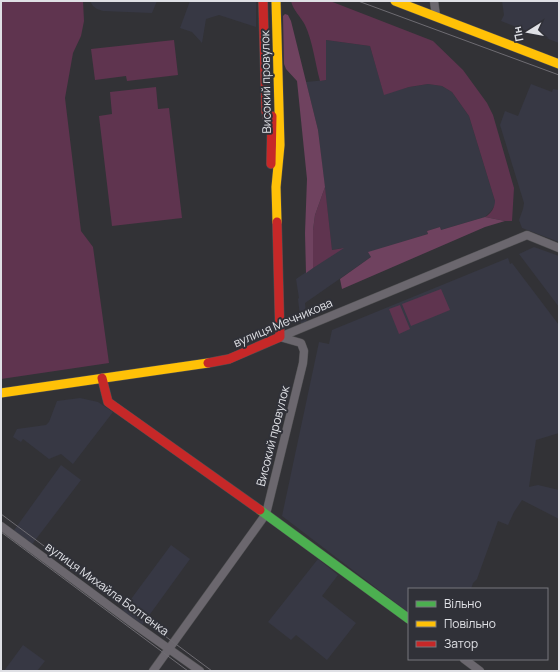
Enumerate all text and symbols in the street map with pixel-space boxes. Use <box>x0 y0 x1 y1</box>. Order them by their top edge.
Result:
north arrow <box>508 12 548 52</box>
text: Пн <box>509 25 526 43</box>
street label: Високий провулок <box>256 29 275 134</box>
street label: вулиця Мечникова <box>231 294 335 351</box>
street label: Високий провулок <box>252 383 294 488</box>
street label: вулиця Михайла Болтенка <box>42 538 173 639</box>
legend <box>408 588 548 660</box>
text: Вільно <box>444 595 482 612</box>
text: Повільно <box>444 615 496 632</box>
text: Затор <box>444 635 478 652</box>

